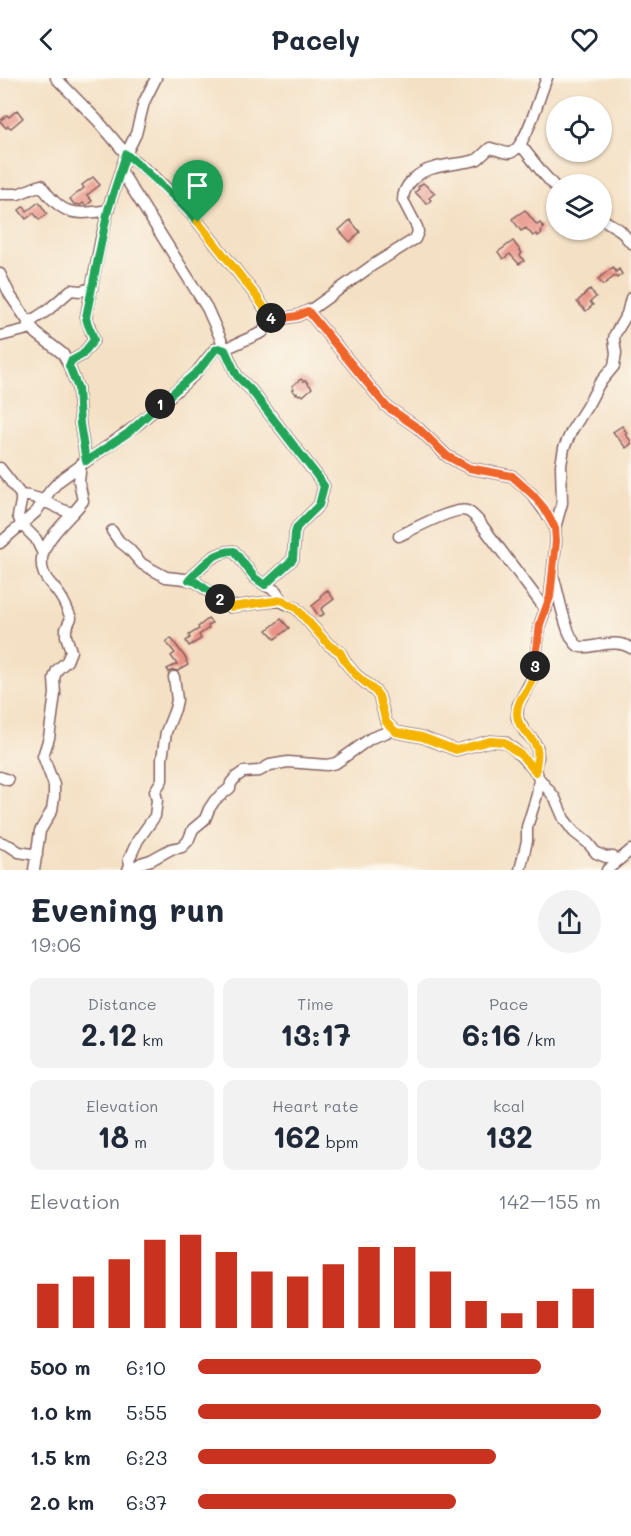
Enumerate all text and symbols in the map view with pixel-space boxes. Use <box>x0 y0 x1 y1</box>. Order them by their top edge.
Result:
text: Pacely <box>271 22 360 57</box>
icon: back <box>30 23 63 56</box>
icon: heart <box>568 23 601 56</box>
map controls <box>546 96 612 240</box>
button: locate <box>546 96 612 162</box>
pin <box>172 160 223 222</box>
icon: arrive <box>181 169 214 202</box>
button: layers <box>546 174 612 240</box>
pin: 4 <box>256 303 286 333</box>
text: 4 <box>266 307 276 328</box>
pin: 1 <box>145 389 175 419</box>
text: 1 <box>156 393 164 414</box>
pin: 2 <box>205 584 235 614</box>
text: 2 <box>216 588 224 609</box>
pin: 3 <box>520 651 550 681</box>
text: 3 <box>530 655 540 676</box>
text: Evening run <box>30 887 224 930</box>
button: share <box>538 890 601 953</box>
text: 19:06 <box>30 931 81 957</box>
text: Distance <box>88 993 157 1014</box>
text: Time <box>297 993 334 1014</box>
text: Pace <box>489 993 528 1014</box>
text: 2.12 <box>81 1014 137 1054</box>
text: 13:17 <box>280 1014 351 1054</box>
text: 6:16 <box>462 1014 521 1054</box>
text: km <box>137 1029 163 1050</box>
text: /km <box>521 1029 556 1050</box>
text: Elevation <box>86 1095 158 1116</box>
text: Heart rate <box>272 1095 359 1116</box>
text: kcal <box>493 1095 525 1116</box>
text: 18 <box>97 1116 129 1156</box>
text: 162 <box>272 1116 321 1156</box>
text: 132 <box>485 1116 533 1156</box>
text: m <box>129 1131 147 1152</box>
text: bpm <box>321 1131 359 1152</box>
text: Elevation <box>30 1188 120 1214</box>
text: 142–155 m <box>498 1188 601 1214</box>
text: 500 m <box>30 1354 90 1380</box>
text: 6:10 <box>126 1354 166 1380</box>
text: 1.0 km <box>30 1399 92 1425</box>
text: 5:55 <box>126 1399 167 1425</box>
text: 1.5 km <box>30 1444 91 1470</box>
text: 6:23 <box>126 1444 167 1470</box>
text: 2.0 km <box>30 1489 94 1515</box>
text: 6:37 <box>126 1489 167 1515</box>

